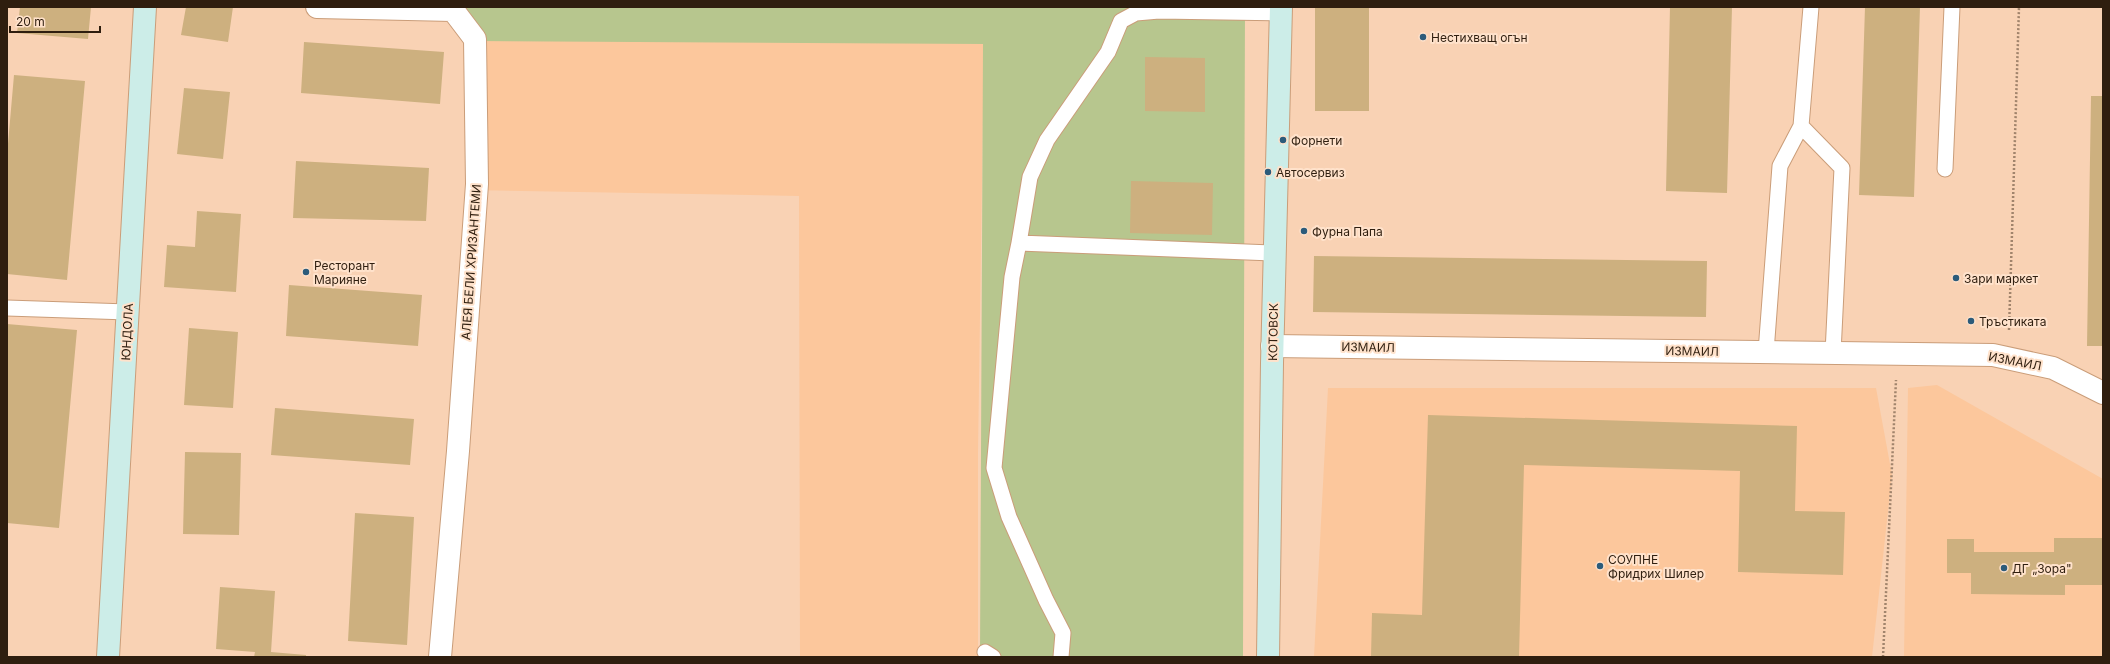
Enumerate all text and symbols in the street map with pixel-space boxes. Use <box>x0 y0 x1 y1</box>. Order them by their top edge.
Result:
scale bar <box>10 8 100 34</box>
text: 20 m <box>16 14 45 29</box>
place label: Нестихващ огън <box>1431 30 1528 45</box>
marker: Нестихващ огън <box>1418 32 1428 42</box>
place label: Форнети <box>1291 133 1342 148</box>
marker: Форнети <box>1278 135 1288 145</box>
place label: Автосервиз <box>1276 165 1345 180</box>
marker: Автосервиз <box>1263 167 1273 177</box>
street label: АЛЕЯ БЕЛИ ХРИЗАНТЕМИ <box>458 184 484 340</box>
place label: Фурна Папа <box>1312 224 1383 239</box>
marker: Фурна Папа <box>1299 226 1309 236</box>
place label: Ресторант Марияне <box>314 258 375 287</box>
marker: Ресторант Марияне <box>301 267 311 277</box>
place label: Зари маркет <box>1964 271 2039 286</box>
marker: Зари маркет <box>1951 273 1961 283</box>
street label: ЮНДОЛА <box>118 303 136 361</box>
street label: КОТОВСК <box>1265 303 1281 361</box>
place label: Тръстиката <box>1979 314 2046 329</box>
marker: Тръстиката <box>1966 316 1976 326</box>
street label: ИЗМАИЛ <box>1341 339 1395 355</box>
street label: ИЗМАИЛ <box>1665 343 1719 359</box>
street label: ИЗМАИЛ <box>1987 349 2043 373</box>
place label: СОУПНЕ Фридрих Шилер <box>1608 552 1704 581</box>
marker: СОУПНЕ Фридрих Шилер <box>1595 561 1605 571</box>
place label: ДГ „Зора" <box>2012 561 2072 576</box>
marker: ДГ „Зора" <box>1999 563 2009 573</box>

